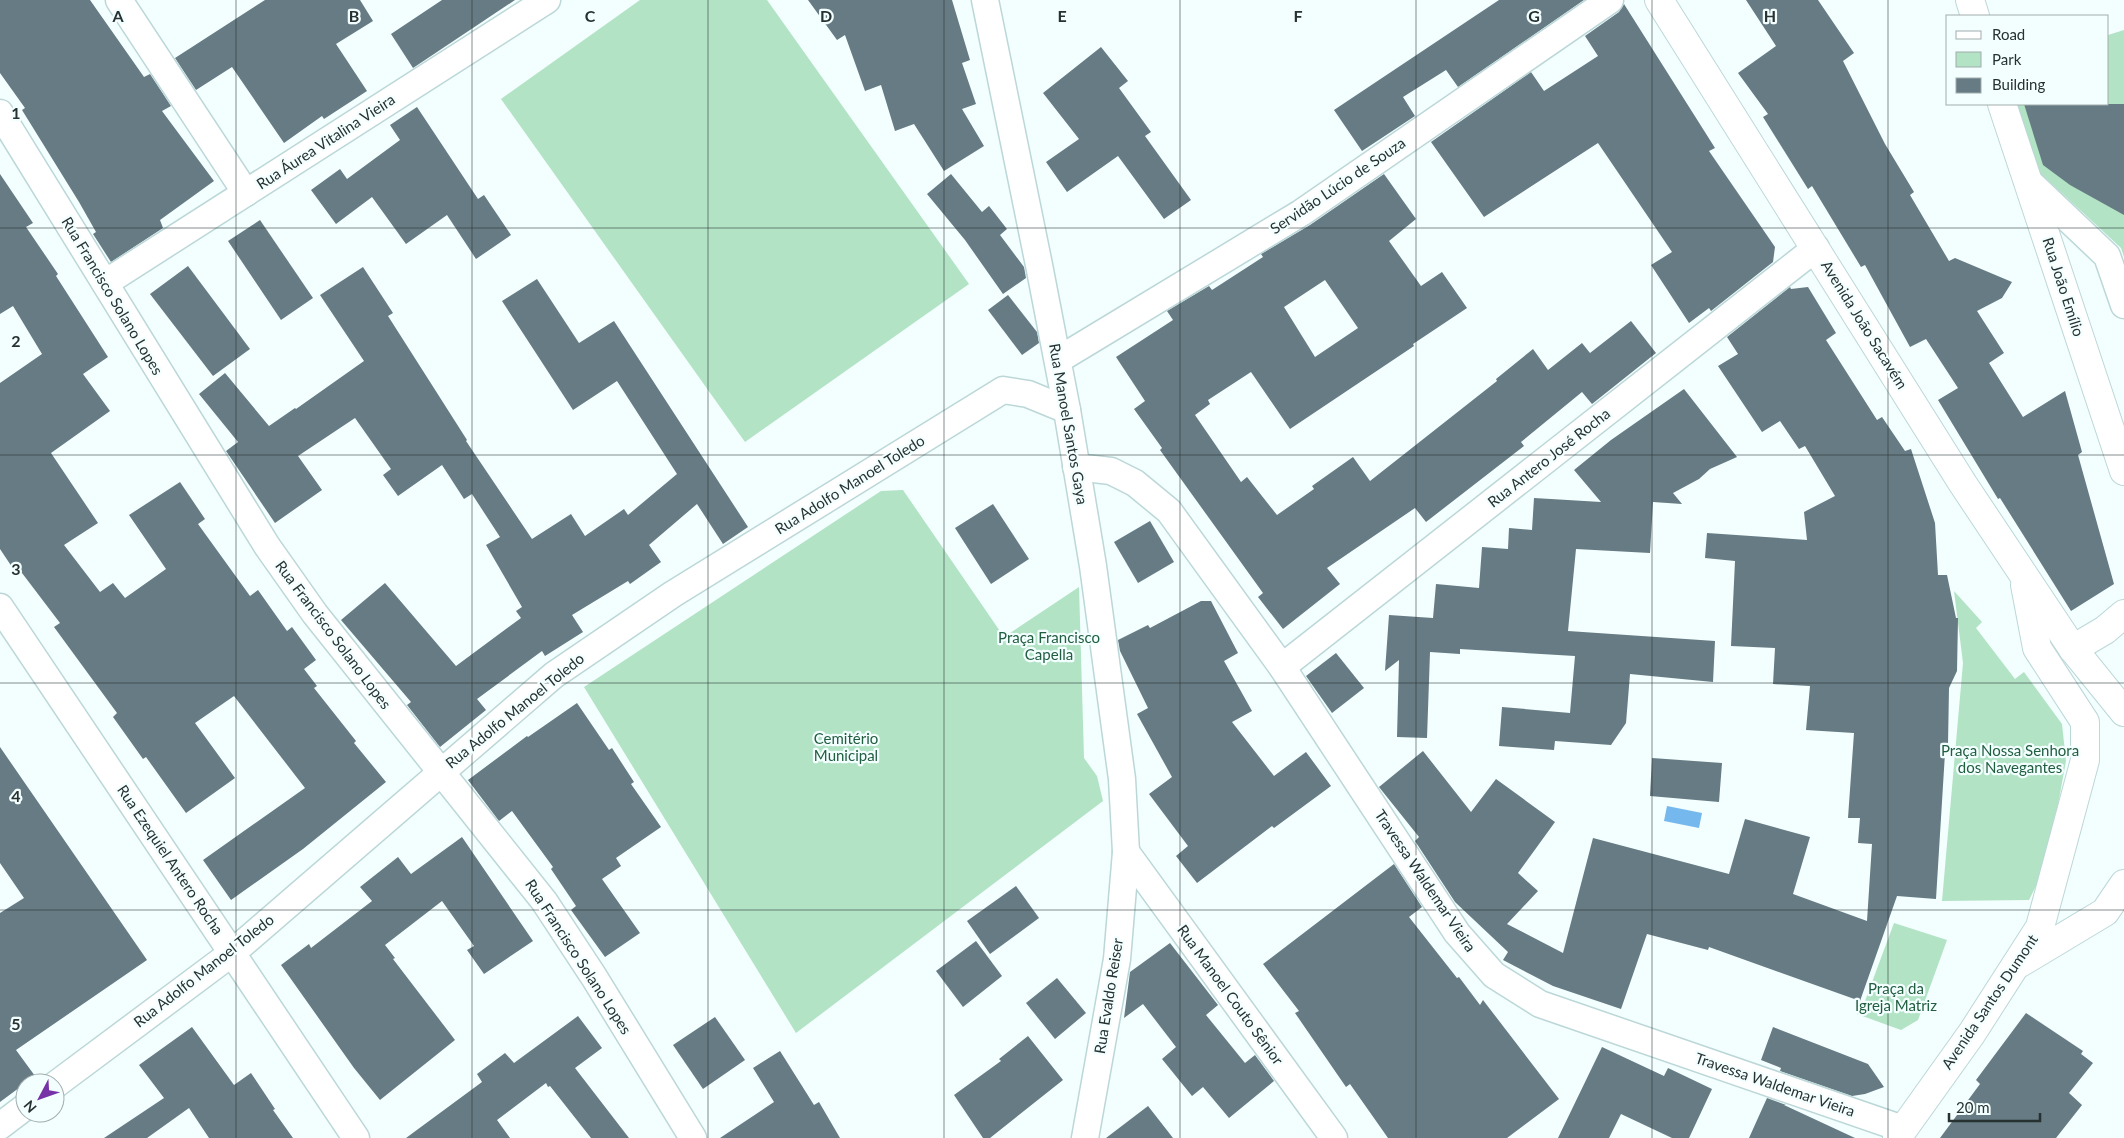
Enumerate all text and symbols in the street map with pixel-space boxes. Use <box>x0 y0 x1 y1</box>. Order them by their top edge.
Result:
text: A <box>111 6 124 25</box>
text: B <box>349 6 359 25</box>
text: C <box>585 6 596 25</box>
text: D <box>820 6 832 25</box>
text: E <box>1057 6 1067 25</box>
text: F <box>1293 6 1303 25</box>
text: G <box>1528 6 1540 25</box>
text: H <box>1764 6 1776 25</box>
legend <box>1946 15 2109 105</box>
text: Road <box>1992 25 2025 43</box>
text: Park <box>1992 50 2022 68</box>
text: Building <box>1992 75 2045 93</box>
street label: Rua Áurea Vitalina Vieira <box>253 90 398 193</box>
text: 1 <box>11 103 21 122</box>
street label: Servidão Lúcio de Souza <box>1266 133 1408 237</box>
street label: Rua Francisco Solano Lopes <box>58 213 167 378</box>
street label: Rua João Emílio <box>2039 235 2088 338</box>
street label: Avenida João Sacavém <box>1818 257 1912 392</box>
text: 2 <box>11 331 21 350</box>
street label: Rua Manoel Santos Gaya <box>1046 342 1092 506</box>
street label: Rua Antero José Rocha <box>1484 404 1613 511</box>
street label: Rua Adolfo Manoel Toledo <box>771 431 928 538</box>
street label: Rua Francisco Solano Lopes <box>272 557 396 712</box>
text: 3 <box>11 559 21 578</box>
park label: Praça Francisco Capella <box>998 628 1100 663</box>
street label: Rua Adolfo Manoel Toledo <box>442 649 587 772</box>
park label: Cemitério Municipal <box>814 729 878 764</box>
park label: Praça Nossa Senhora dos Navegantes <box>1941 741 2079 776</box>
street label: Rua Ezequiel Antero Rocha <box>114 781 228 938</box>
text: 4 <box>11 786 21 805</box>
street label: Travessa Waldemar Vieira <box>1371 806 1480 955</box>
street label: Rua Francisco Solano Lopes <box>522 876 636 1037</box>
street label: Rua Adolfo Manoel Toledo <box>130 910 277 1031</box>
street label: Rua Manoel Couto Sênior <box>1174 921 1288 1068</box>
street label: Avenida Santos Dumont <box>1937 930 2041 1072</box>
street label: Rua Evaldo Reiser <box>1090 936 1126 1055</box>
park label: Praça da Igreja Matriz <box>1855 979 1937 1014</box>
text: 5 <box>11 1014 21 1033</box>
street label: Travessa Waldemar Vieira <box>1693 1048 1858 1120</box>
north arrow <box>15 1073 65 1123</box>
scale bar <box>1949 1090 2040 1122</box>
text: N <box>20 1097 40 1117</box>
text: 20 m <box>1956 1098 1990 1116</box>

